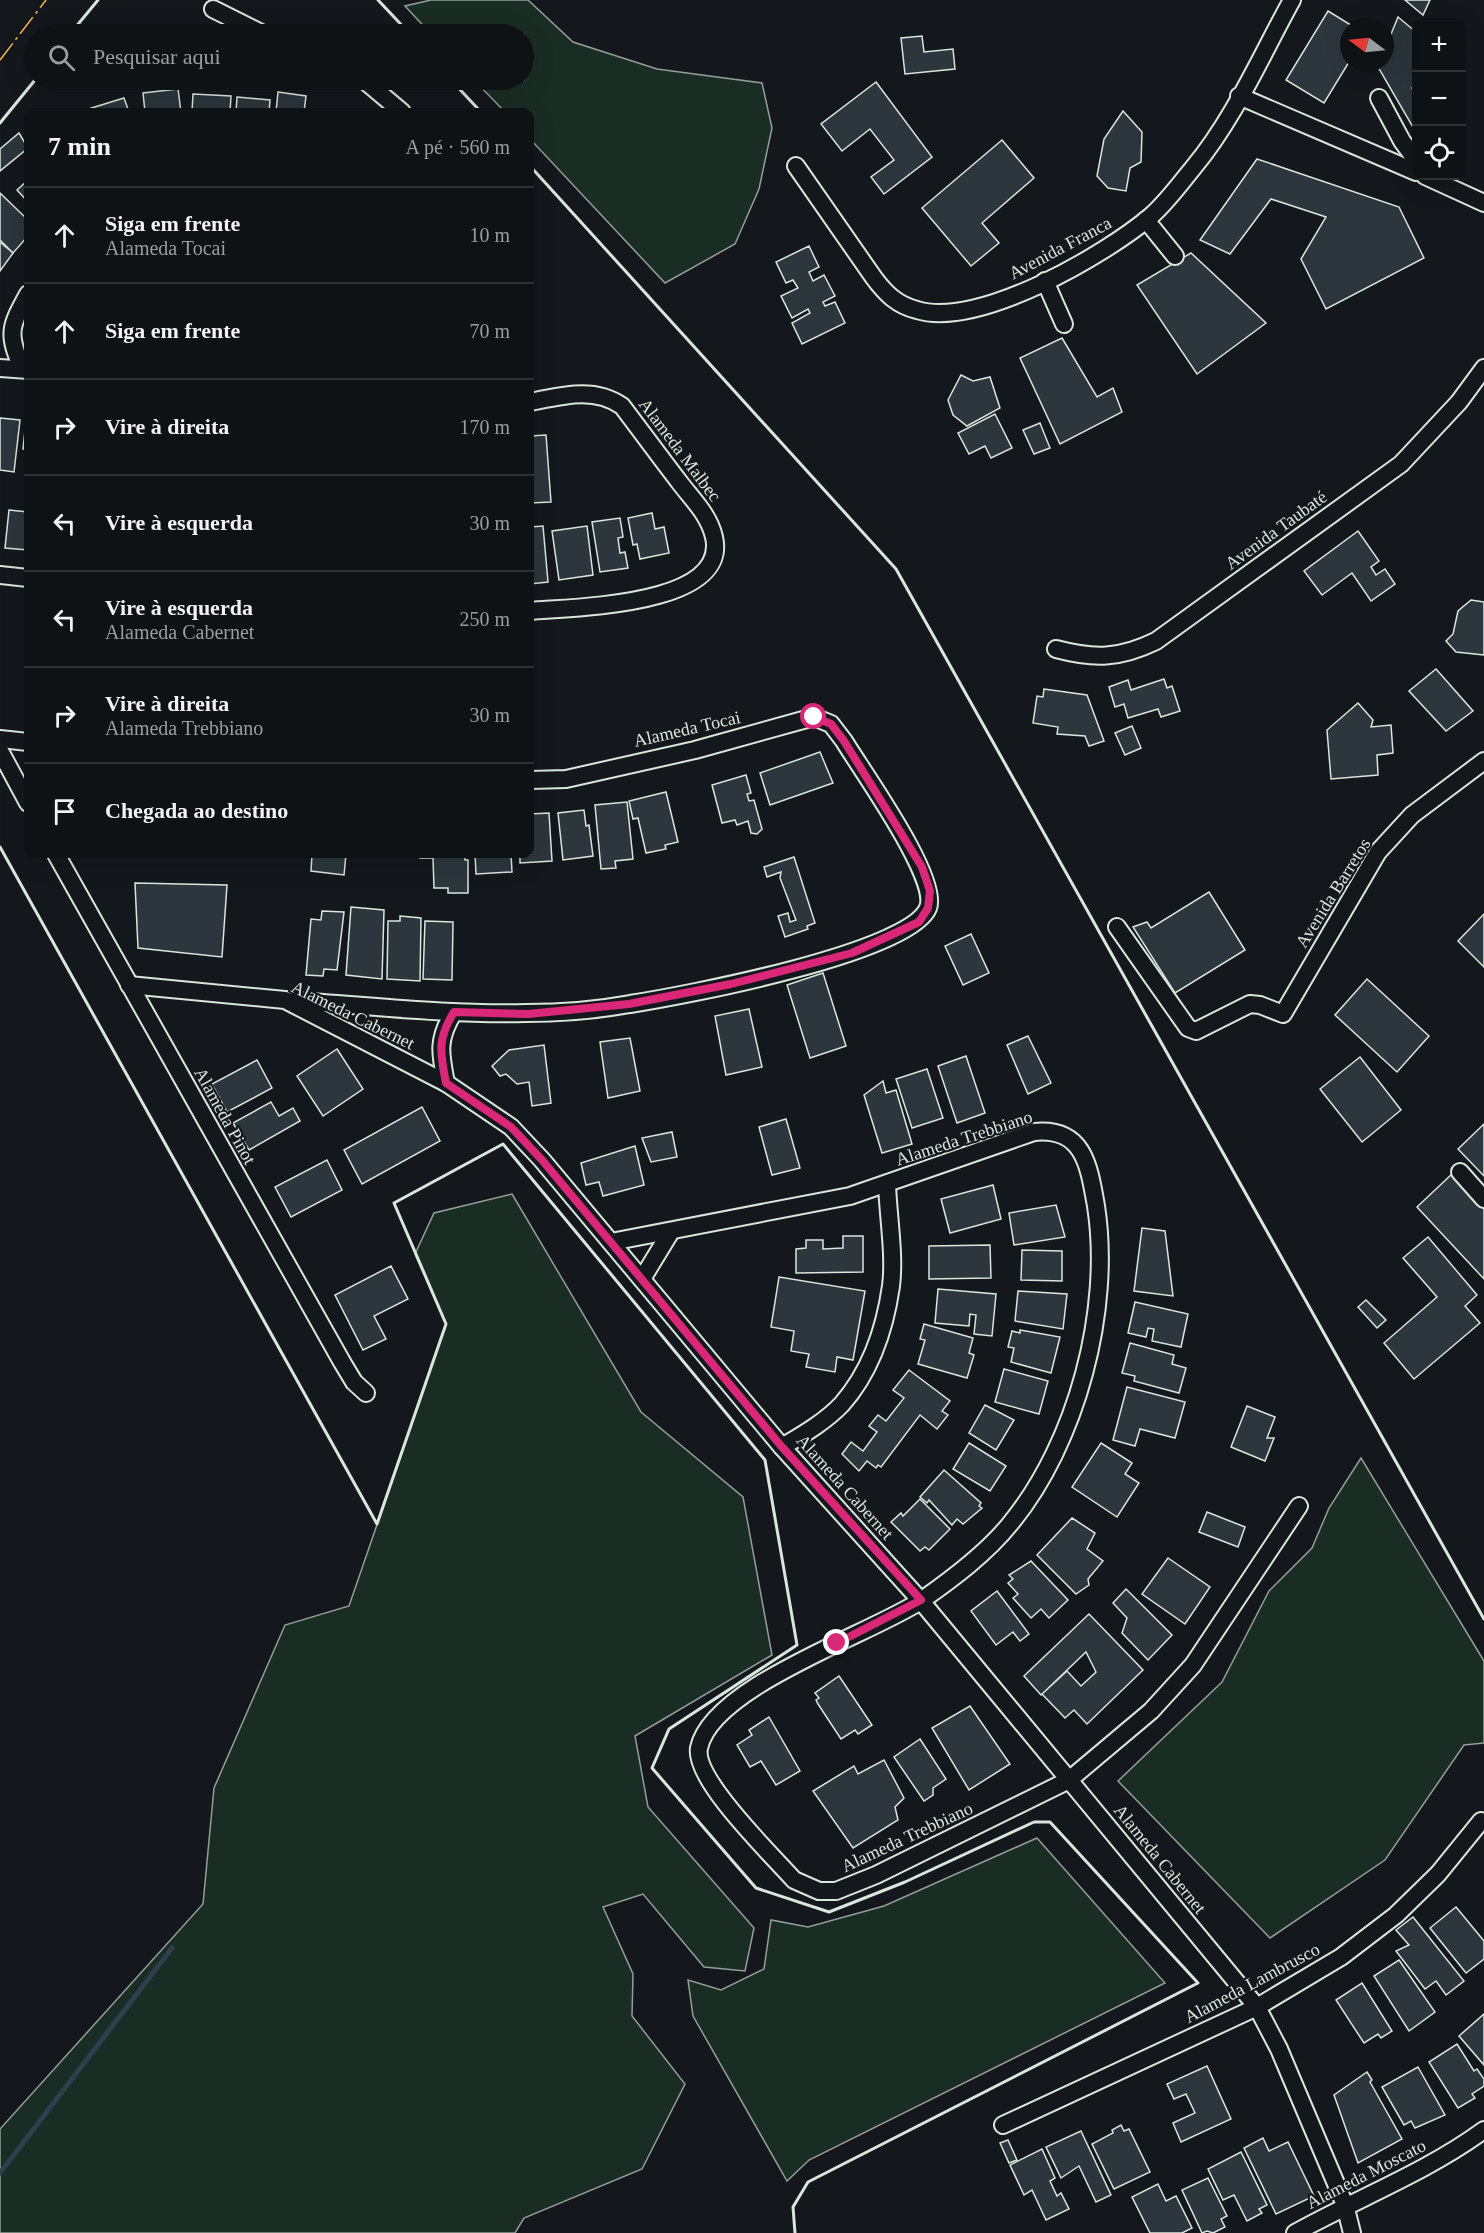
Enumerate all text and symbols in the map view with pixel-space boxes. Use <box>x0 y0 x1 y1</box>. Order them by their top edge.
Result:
north arrow <box>1340 18 1394 72</box>
map controls <box>1412 18 1466 180</box>
button: + <box>1412 18 1466 72</box>
search box <box>24 24 534 90</box>
icon: search <box>45 41 78 74</box>
text: Pesquisar aqui <box>93 44 221 69</box>
button: − <box>1412 72 1466 126</box>
button: locate <box>1412 126 1466 180</box>
text: 7 min <box>48 132 111 161</box>
text: A pé · 560 m <box>406 136 510 158</box>
text: Siga em frente <box>105 211 240 236</box>
street label: Avenida Franca <box>1005 213 1115 283</box>
icon: ahead <box>48 219 81 252</box>
text: 10 m <box>469 224 510 246</box>
text: Alameda Tocai <box>105 237 226 259</box>
icon: ahead <box>48 315 81 348</box>
text: Siga em frente <box>105 318 240 343</box>
text: 70 m <box>469 320 510 342</box>
street label: Alameda Malbec <box>635 395 725 505</box>
icon: right <box>48 411 81 444</box>
text: Vire à direita <box>105 414 229 439</box>
text: 170 m <box>459 416 510 438</box>
street label: Avenida Taubaté <box>1221 486 1331 574</box>
icon: left <box>48 507 81 540</box>
text: Vire à esquerda <box>105 510 253 535</box>
text: 30 m <box>469 512 510 534</box>
text: Vire à esquerda <box>105 595 253 620</box>
icon: left <box>48 603 81 636</box>
text: 250 m <box>459 608 510 630</box>
text: Alameda Cabernet <box>105 621 254 643</box>
text: Vire à direita <box>105 691 229 716</box>
icon: right <box>48 699 81 732</box>
route start <box>800 703 826 729</box>
text: 30 m <box>469 704 510 726</box>
street label: Alameda Tocai <box>632 707 742 751</box>
text: Alameda Trebbiano <box>105 717 263 739</box>
icon: arrive <box>48 795 81 828</box>
text: Chegada ao destino <box>105 798 288 823</box>
street label: Avenida Barretos <box>1291 835 1375 951</box>
street label: Alameda Cabernet <box>288 977 418 1053</box>
street label: Alameda Pinot <box>190 1064 260 1168</box>
street label: Alameda Trebbiano <box>893 1106 1035 1170</box>
street label: Alameda Cabernet <box>793 1430 897 1544</box>
route end <box>823 1629 849 1655</box>
street label: Alameda Trebbiano <box>838 1798 976 1876</box>
street label: Alameda Cabernet <box>1110 1800 1210 1918</box>
street label: Alameda Lambrusco <box>1181 1939 1323 2027</box>
street label: Alameda Moscato <box>1303 2135 1429 2213</box>

